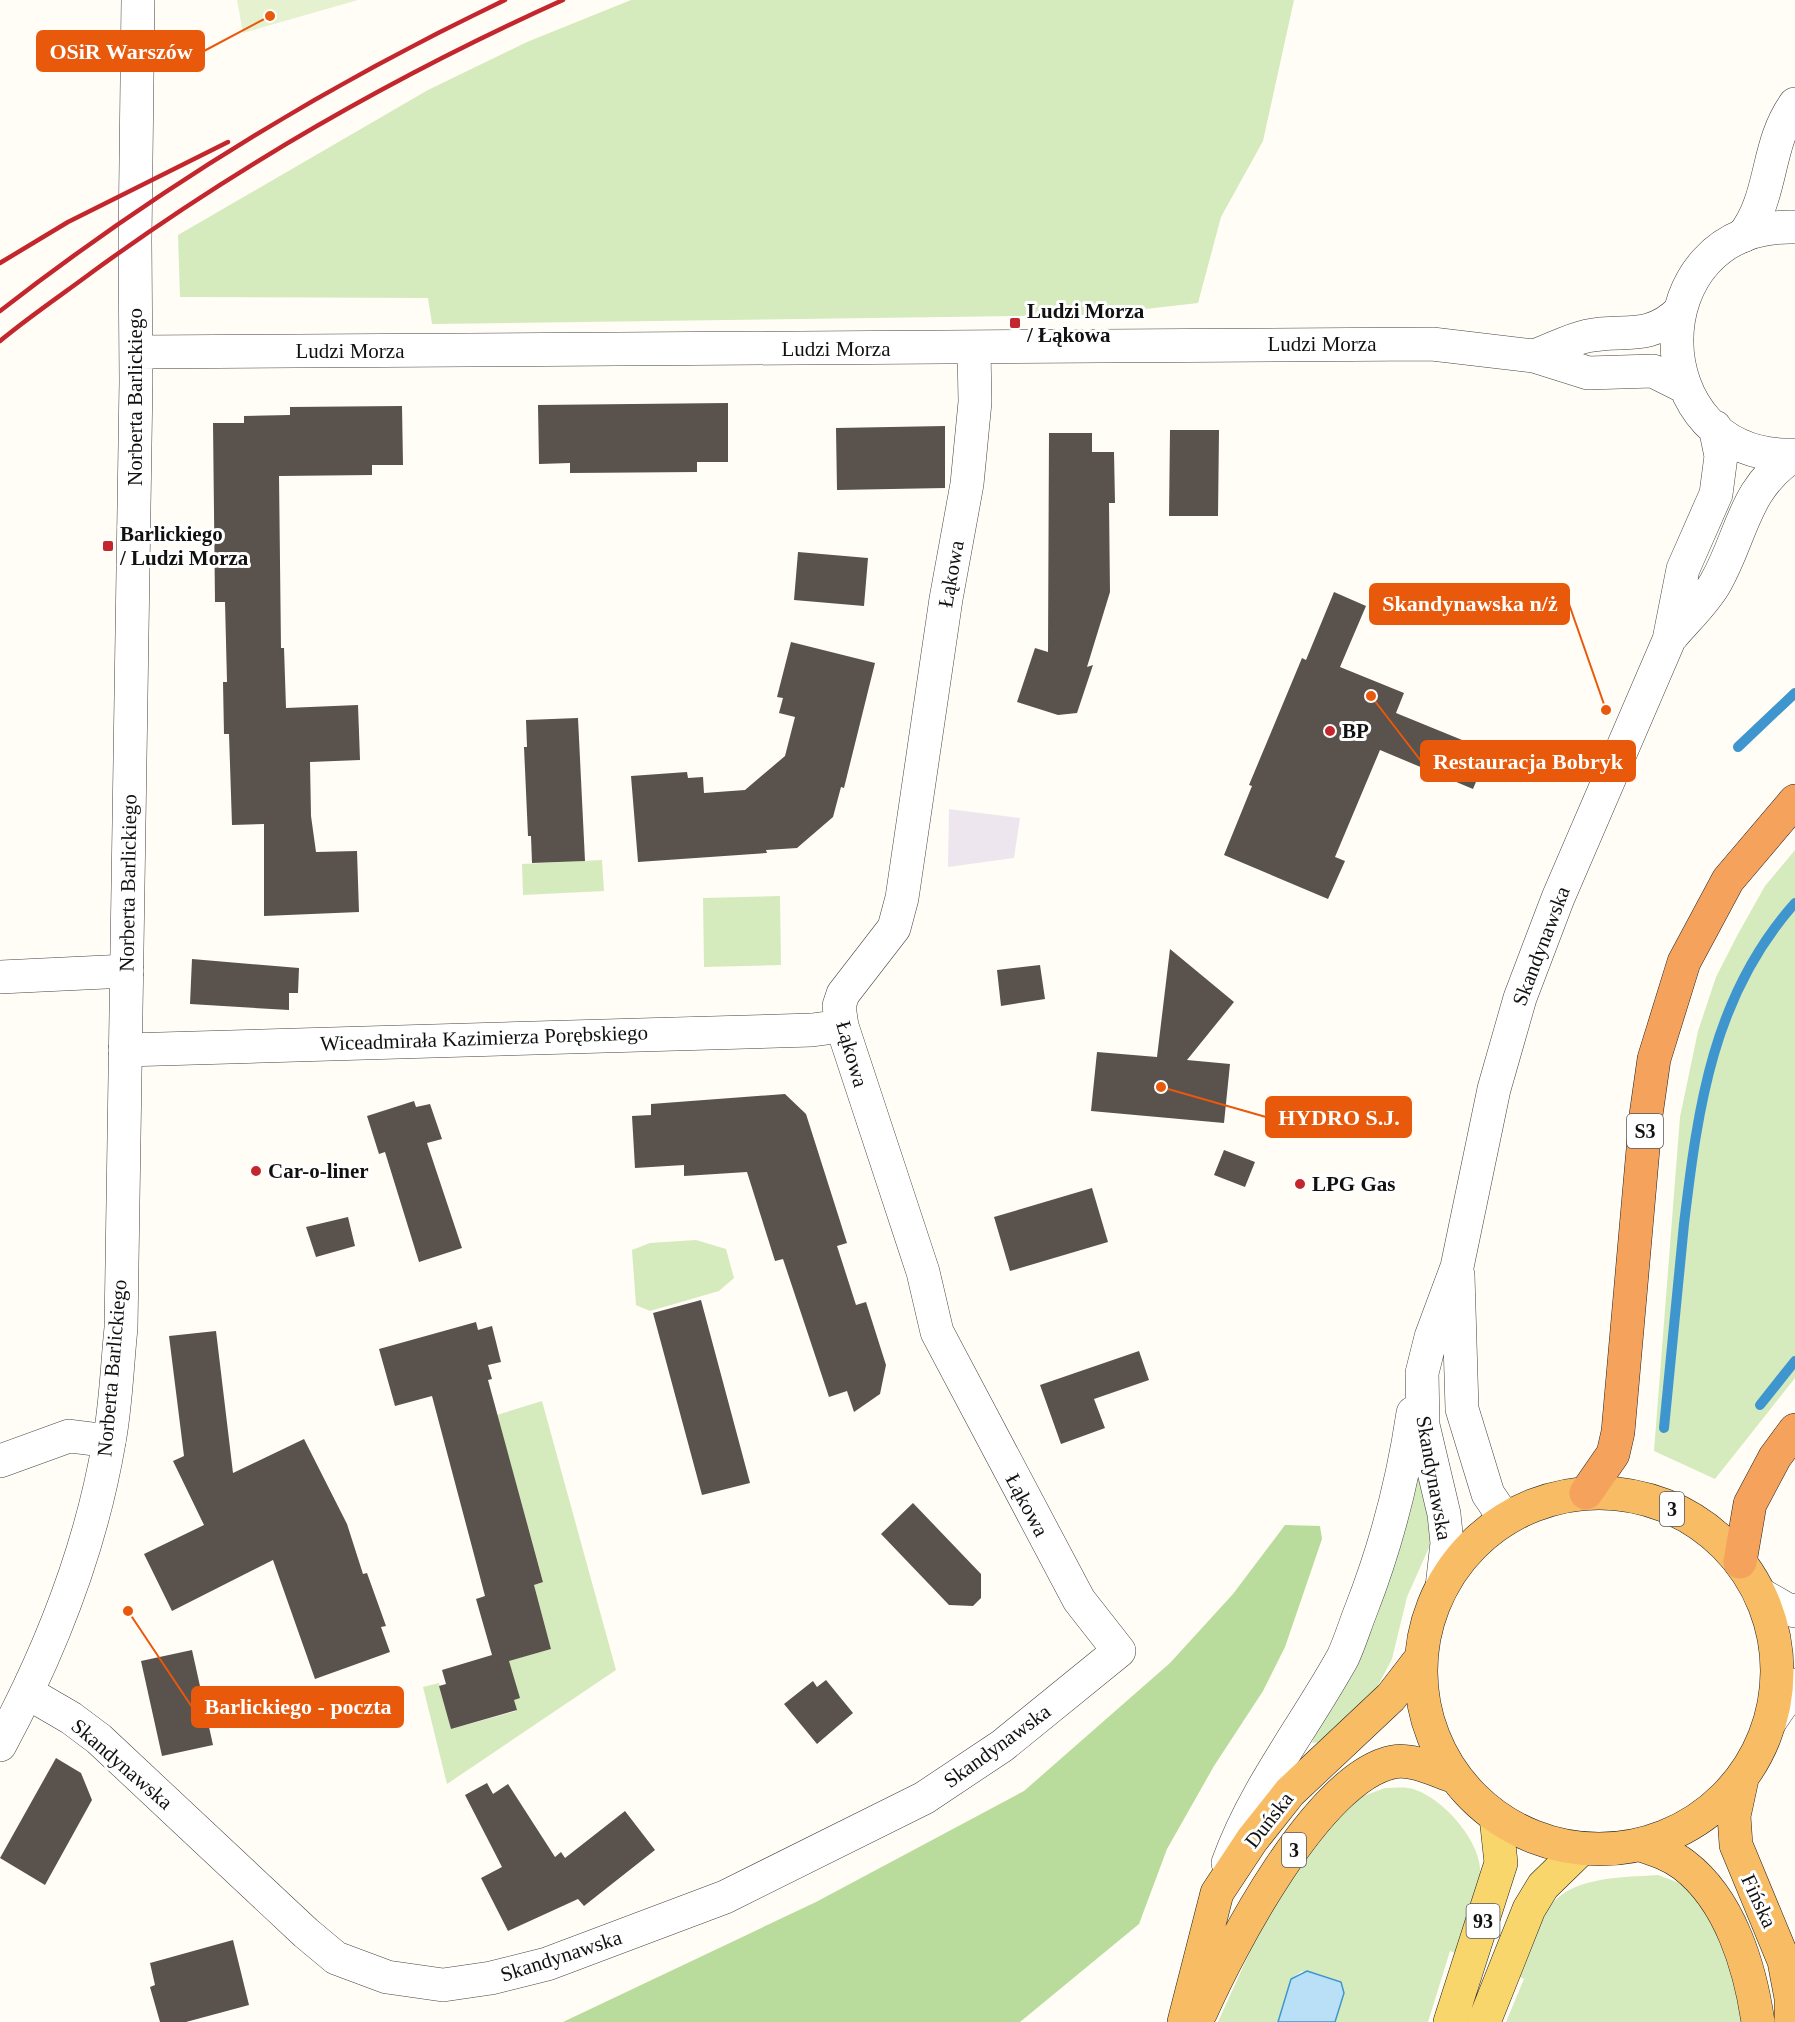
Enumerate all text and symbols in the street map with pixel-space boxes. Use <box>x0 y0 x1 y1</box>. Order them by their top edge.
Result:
callout: OSiR Warszów <box>37 31 204 71</box>
text: OSiR Warszów <box>49 39 193 64</box>
place label: Ludzi Morza / Łąkowa <box>1026 299 1145 347</box>
street label: Norberta Barlickiego <box>123 308 147 486</box>
marker: Ludzi Morza / Łąkowa <box>1008 316 1022 330</box>
street label: Ludzi Morza <box>1267 332 1377 356</box>
street label: Ludzi Morza <box>781 337 891 361</box>
street label: Ludzi Morza <box>295 339 405 363</box>
place label: Barlickiego / Ludzi Morza <box>119 522 249 570</box>
street label: Łąkowa <box>933 538 969 609</box>
marker: Barlickiego / Ludzi Morza <box>101 539 115 553</box>
callout: Skandynawska n/ż <box>1370 584 1569 624</box>
text: Skandynawska n/ż <box>1382 591 1558 616</box>
place label: BP <box>1342 719 1369 743</box>
marker: BP <box>1323 724 1337 738</box>
callout: Restauracja Bobryk <box>1421 741 1635 781</box>
text: Restauracja Bobryk <box>1433 749 1624 774</box>
street label: Norberta Barlickiego <box>114 794 142 972</box>
street label: Skandynawska <box>1507 882 1575 1009</box>
street label: Łąkowa <box>831 1018 873 1090</box>
street label: Wiceadmirała Kazimierza Porębskiego <box>320 1020 648 1056</box>
callout: HYDRO S.J. <box>1266 1097 1411 1137</box>
text: HYDRO S.J. <box>1278 1105 1400 1130</box>
road number: S3 <box>1627 1114 1663 1148</box>
place label: Car-o-liner <box>268 1159 369 1183</box>
marker: Car-o-liner <box>249 1164 263 1178</box>
place label: LPG Gas <box>1312 1172 1395 1196</box>
marker: LPG Gas <box>1293 1177 1307 1191</box>
street label: Norberta Barlickiego <box>92 1278 132 1458</box>
street label: Skandynawska <box>1411 1414 1457 1543</box>
street label: Łąkowa <box>1001 1470 1054 1541</box>
road number: 3 <box>1660 1492 1684 1526</box>
callout: Barlickiego - poczta <box>192 1687 403 1727</box>
text: Barlickiego - poczta <box>205 1694 391 1719</box>
street label: Skandynawska <box>939 1699 1056 1793</box>
street label: Skandynawska <box>67 1714 178 1815</box>
street label: Duńska <box>1240 1787 1299 1853</box>
road number: 3 <box>1282 1833 1306 1867</box>
street label: Fińska <box>1736 1871 1782 1932</box>
road number: 93 <box>1466 1904 1500 1938</box>
street label: Skandynawska <box>497 1925 625 1987</box>

